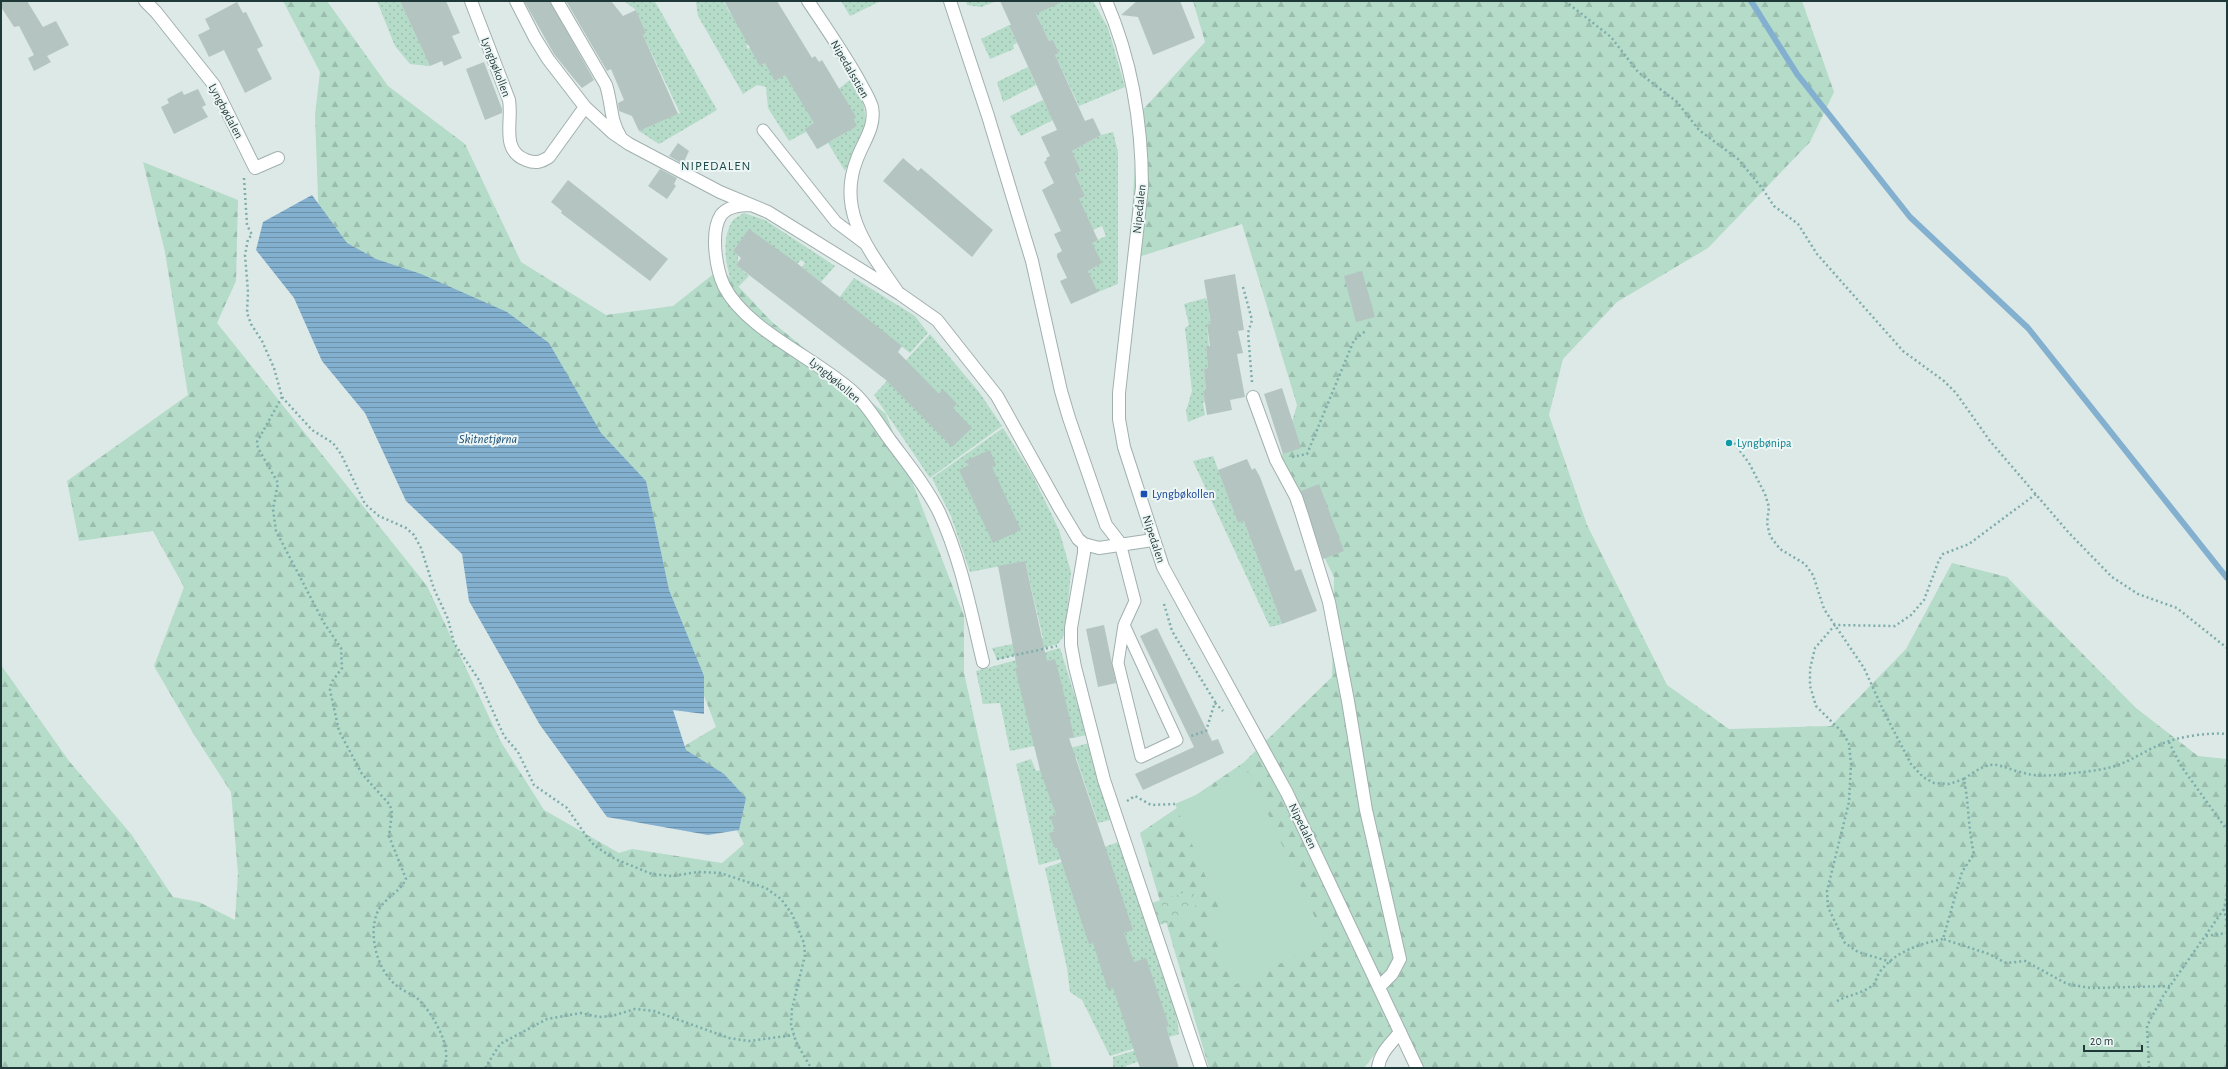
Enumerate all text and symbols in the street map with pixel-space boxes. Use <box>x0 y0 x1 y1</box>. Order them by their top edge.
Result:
street label: Lyngbøkollen <box>478 36 513 99</box>
street label: Nipedalsstien <box>829 38 871 100</box>
street label: Lyngbødalen <box>206 82 245 141</box>
district label: NIPEDALEN <box>681 160 751 173</box>
street label: Nipedalen <box>1130 184 1148 234</box>
street label: Lyngbøkollen <box>806 355 863 406</box>
water label: Skitnetjørna <box>459 433 518 446</box>
place label: Lyngbønipa <box>1737 437 1792 450</box>
marker: Lyngbønipa <box>1724 438 1734 448</box>
place label: Lyngbøkollen <box>1152 488 1215 501</box>
marker: Lyngbøkollen <box>1139 489 1149 499</box>
street label: Nipedalen <box>1141 514 1167 564</box>
street label: Nipedalen <box>1287 801 1319 851</box>
scale bar <box>2084 1027 2142 1053</box>
text: 20 m <box>2090 1035 2113 1047</box>

